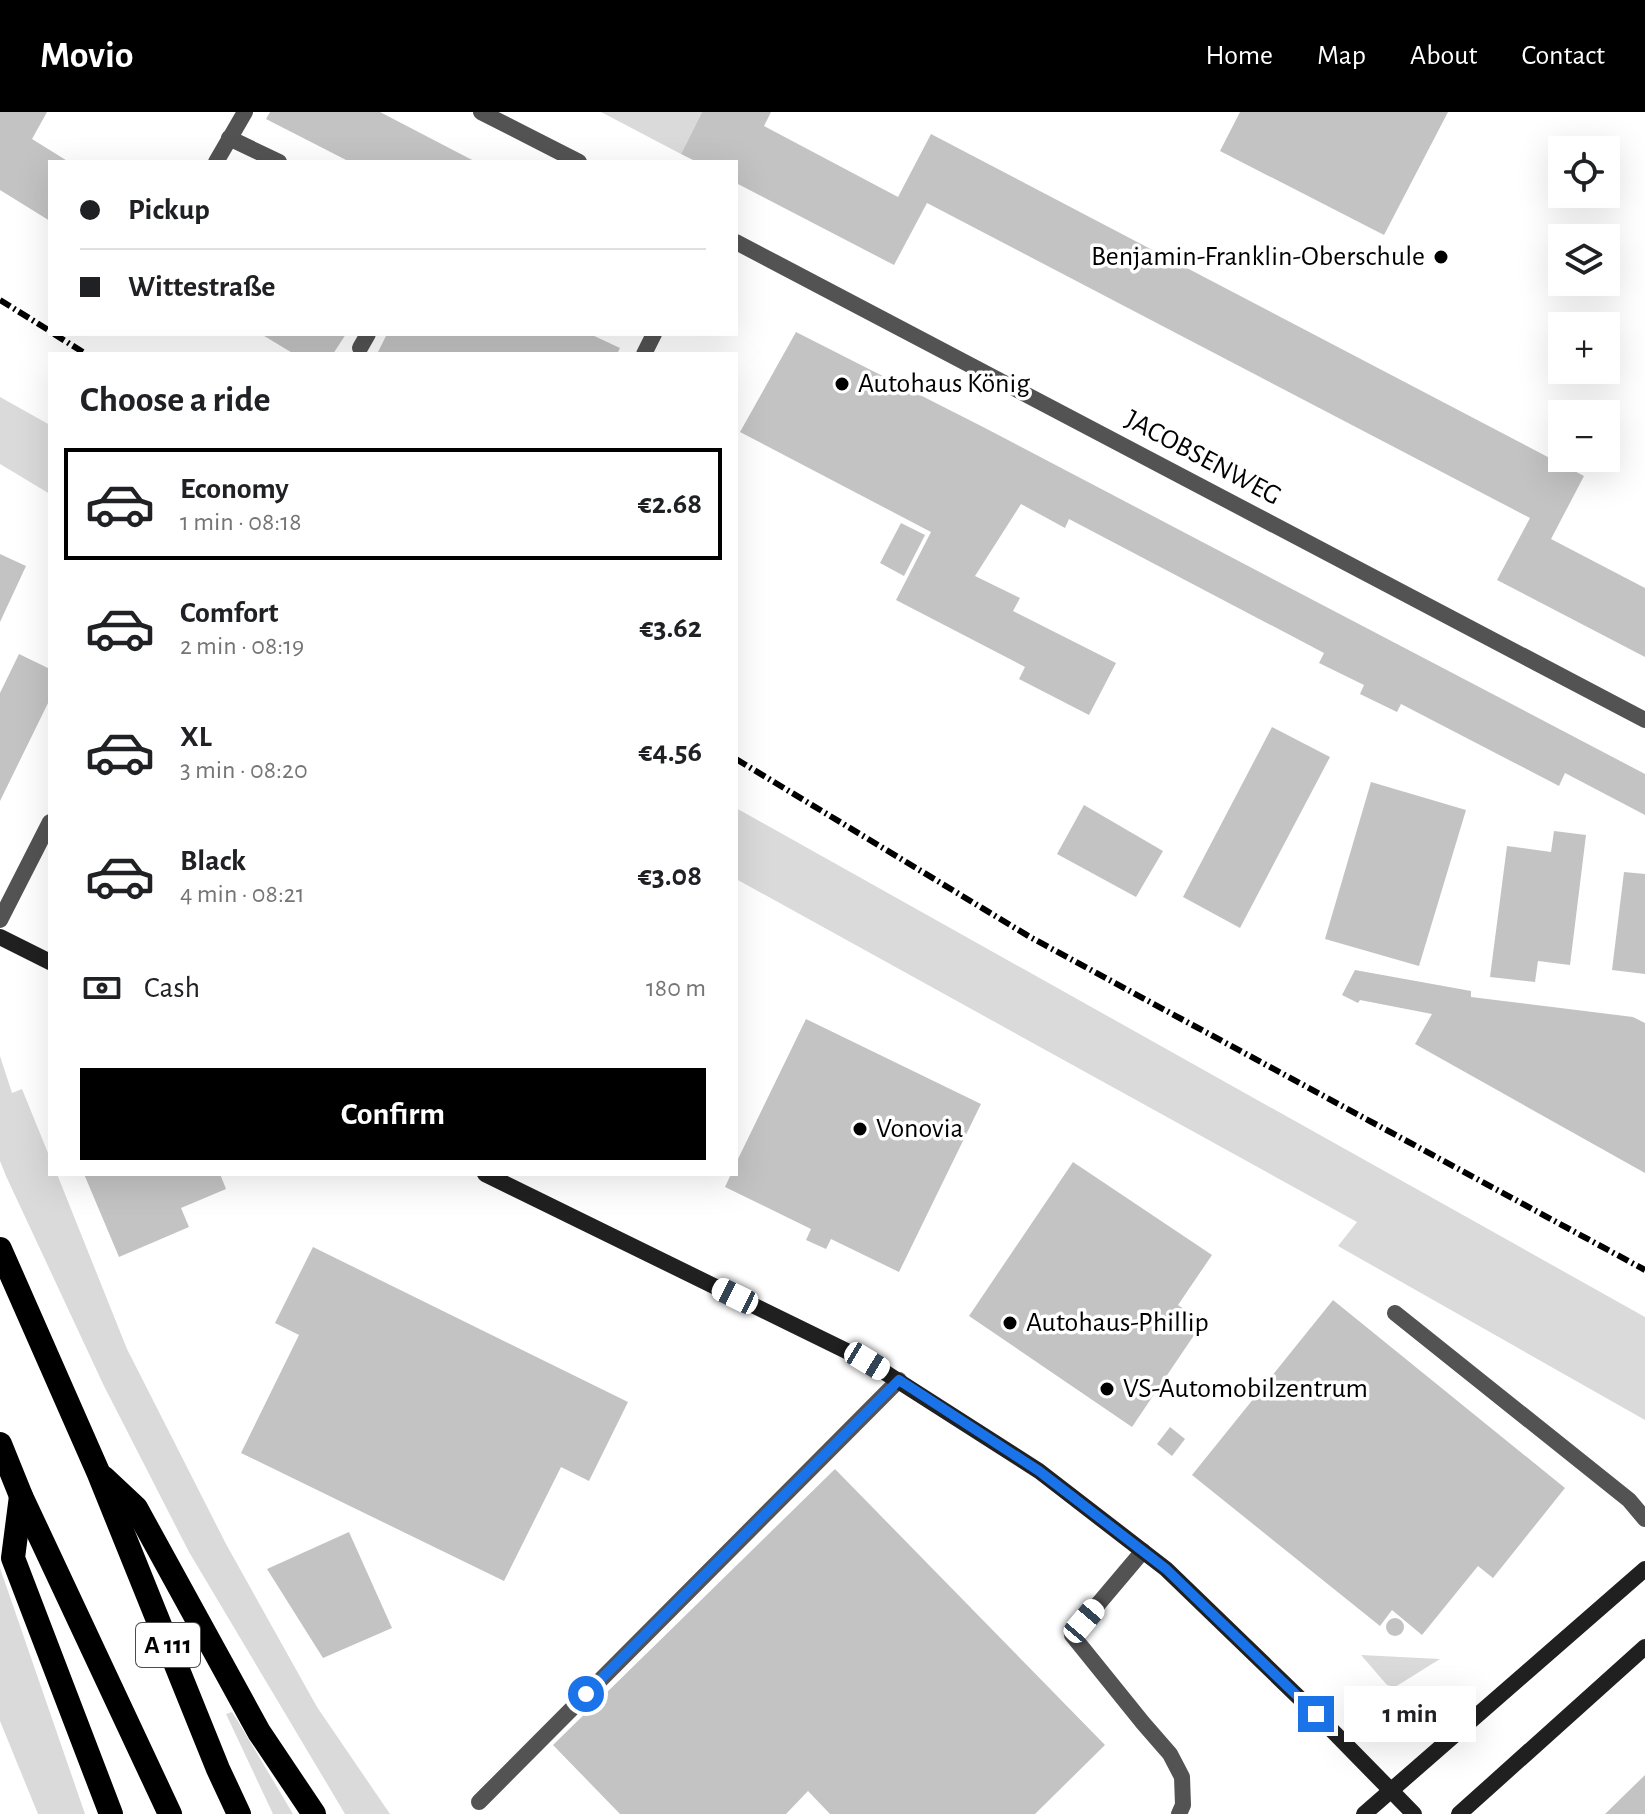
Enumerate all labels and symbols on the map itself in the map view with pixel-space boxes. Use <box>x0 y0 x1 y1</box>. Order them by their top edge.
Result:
place label: Benjamin-Franklin-Oberschule <box>1091 243 1425 271</box>
marker: Benjamin-Franklin-Oberschule <box>1432 248 1450 266</box>
place label: Autohaus König <box>858 370 1030 398</box>
marker: Autohaus König <box>833 375 851 393</box>
street label: JACOBSENWEG <box>1120 405 1286 511</box>
place label: Vonovia <box>876 1115 963 1143</box>
marker: Vonovia <box>851 1120 869 1138</box>
car <box>708 1275 762 1317</box>
place label: Autohaus-Phillip <box>1026 1309 1209 1337</box>
marker: Autohaus-Phillip <box>1001 1314 1019 1332</box>
car <box>840 1338 894 1384</box>
place label: VS-Automobilzentrum <box>1123 1375 1368 1403</box>
marker: VS-Automobilzentrum <box>1098 1380 1116 1398</box>
car <box>1059 1595 1109 1647</box>
road number: A 111 <box>136 1623 200 1667</box>
route start <box>568 1676 604 1712</box>
callout: 1 min <box>1344 1686 1476 1742</box>
route end <box>1298 1696 1334 1732</box>

